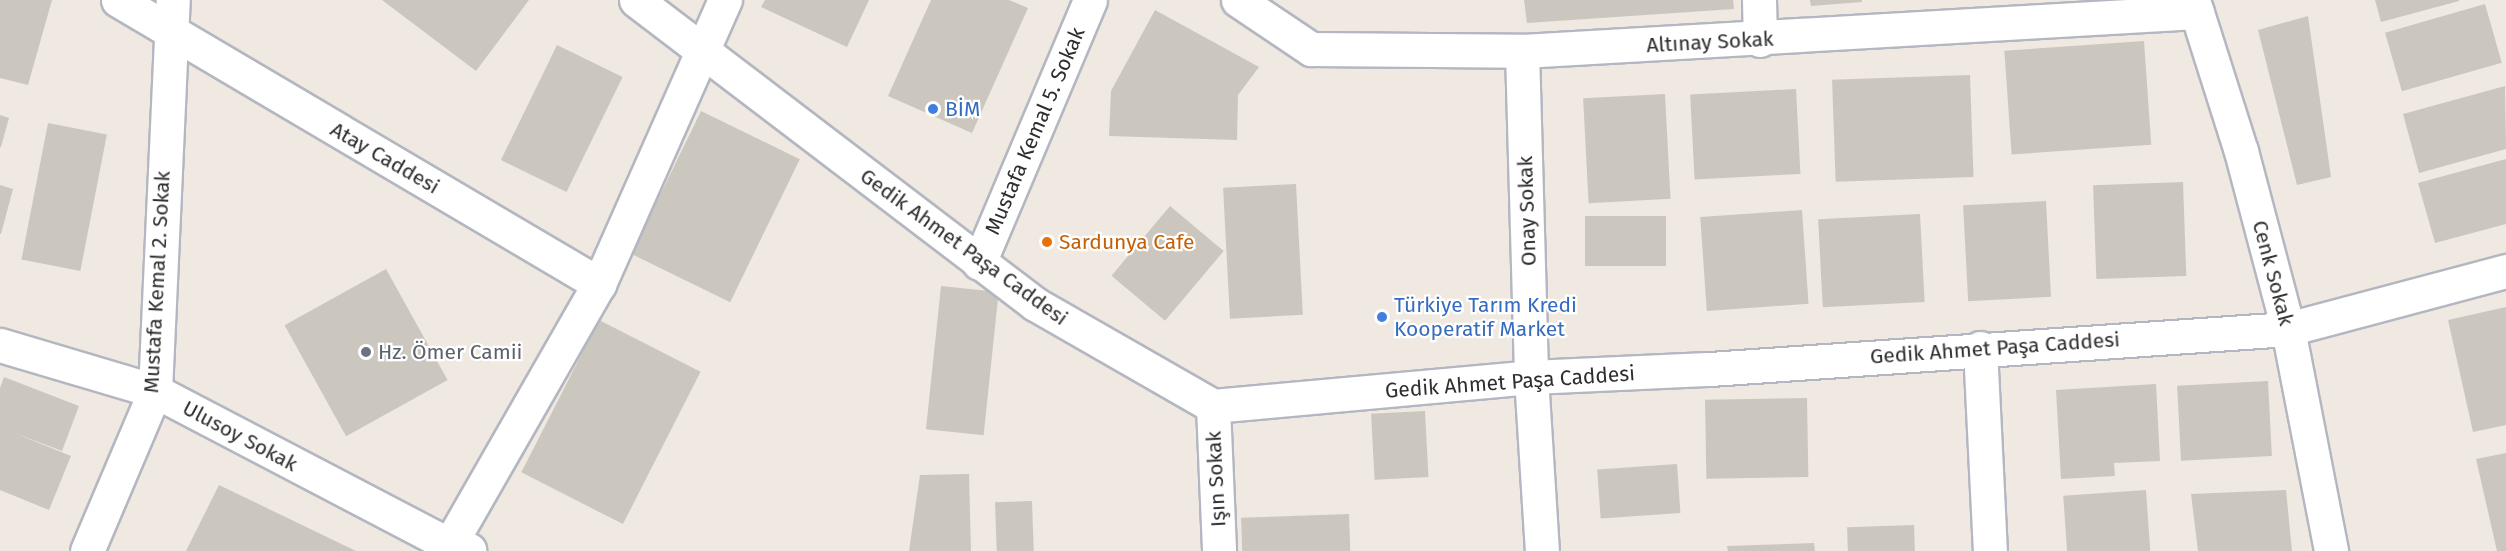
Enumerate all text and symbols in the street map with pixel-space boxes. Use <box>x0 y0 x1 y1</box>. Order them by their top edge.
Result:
street label: Mustafa Kemal 5. Sokak <box>980 24 1090 238</box>
street label: Altınay Sokak <box>1646 26 1774 58</box>
place label: BİM <box>945 96 980 122</box>
marker: BİM <box>926 102 940 116</box>
street label: Atay Caddesi <box>326 117 444 199</box>
street label: Onay Sokak <box>1512 156 1542 266</box>
street label: Gedik Ahmet Paşa Caddesi <box>855 163 1073 331</box>
street label: Mustafa Kemal 2. Sokak <box>139 170 175 394</box>
street label: Cenk Sokak <box>2247 218 2299 328</box>
place label: Sardunya Cafe <box>1059 229 1195 255</box>
marker: Sardunya Cafe <box>1040 235 1054 249</box>
place label: Türkiye Tarım Kredi Kooperatif Market <box>1394 292 1577 342</box>
marker: Türkiye Tarım Kredi Kooperatif Market <box>1375 310 1389 324</box>
street label: Gedik Ahmet Paşa Caddesi <box>1869 327 2121 369</box>
place label: Hz. Ömer Camii <box>378 339 523 365</box>
marker: Hz. Ömer Camii <box>359 345 373 359</box>
street label: Gedik Ahmet Paşa Caddesi <box>1384 361 1636 403</box>
street label: Ulusoy Sokak <box>178 395 302 477</box>
street label: Işın Sokak <box>1201 430 1231 528</box>

